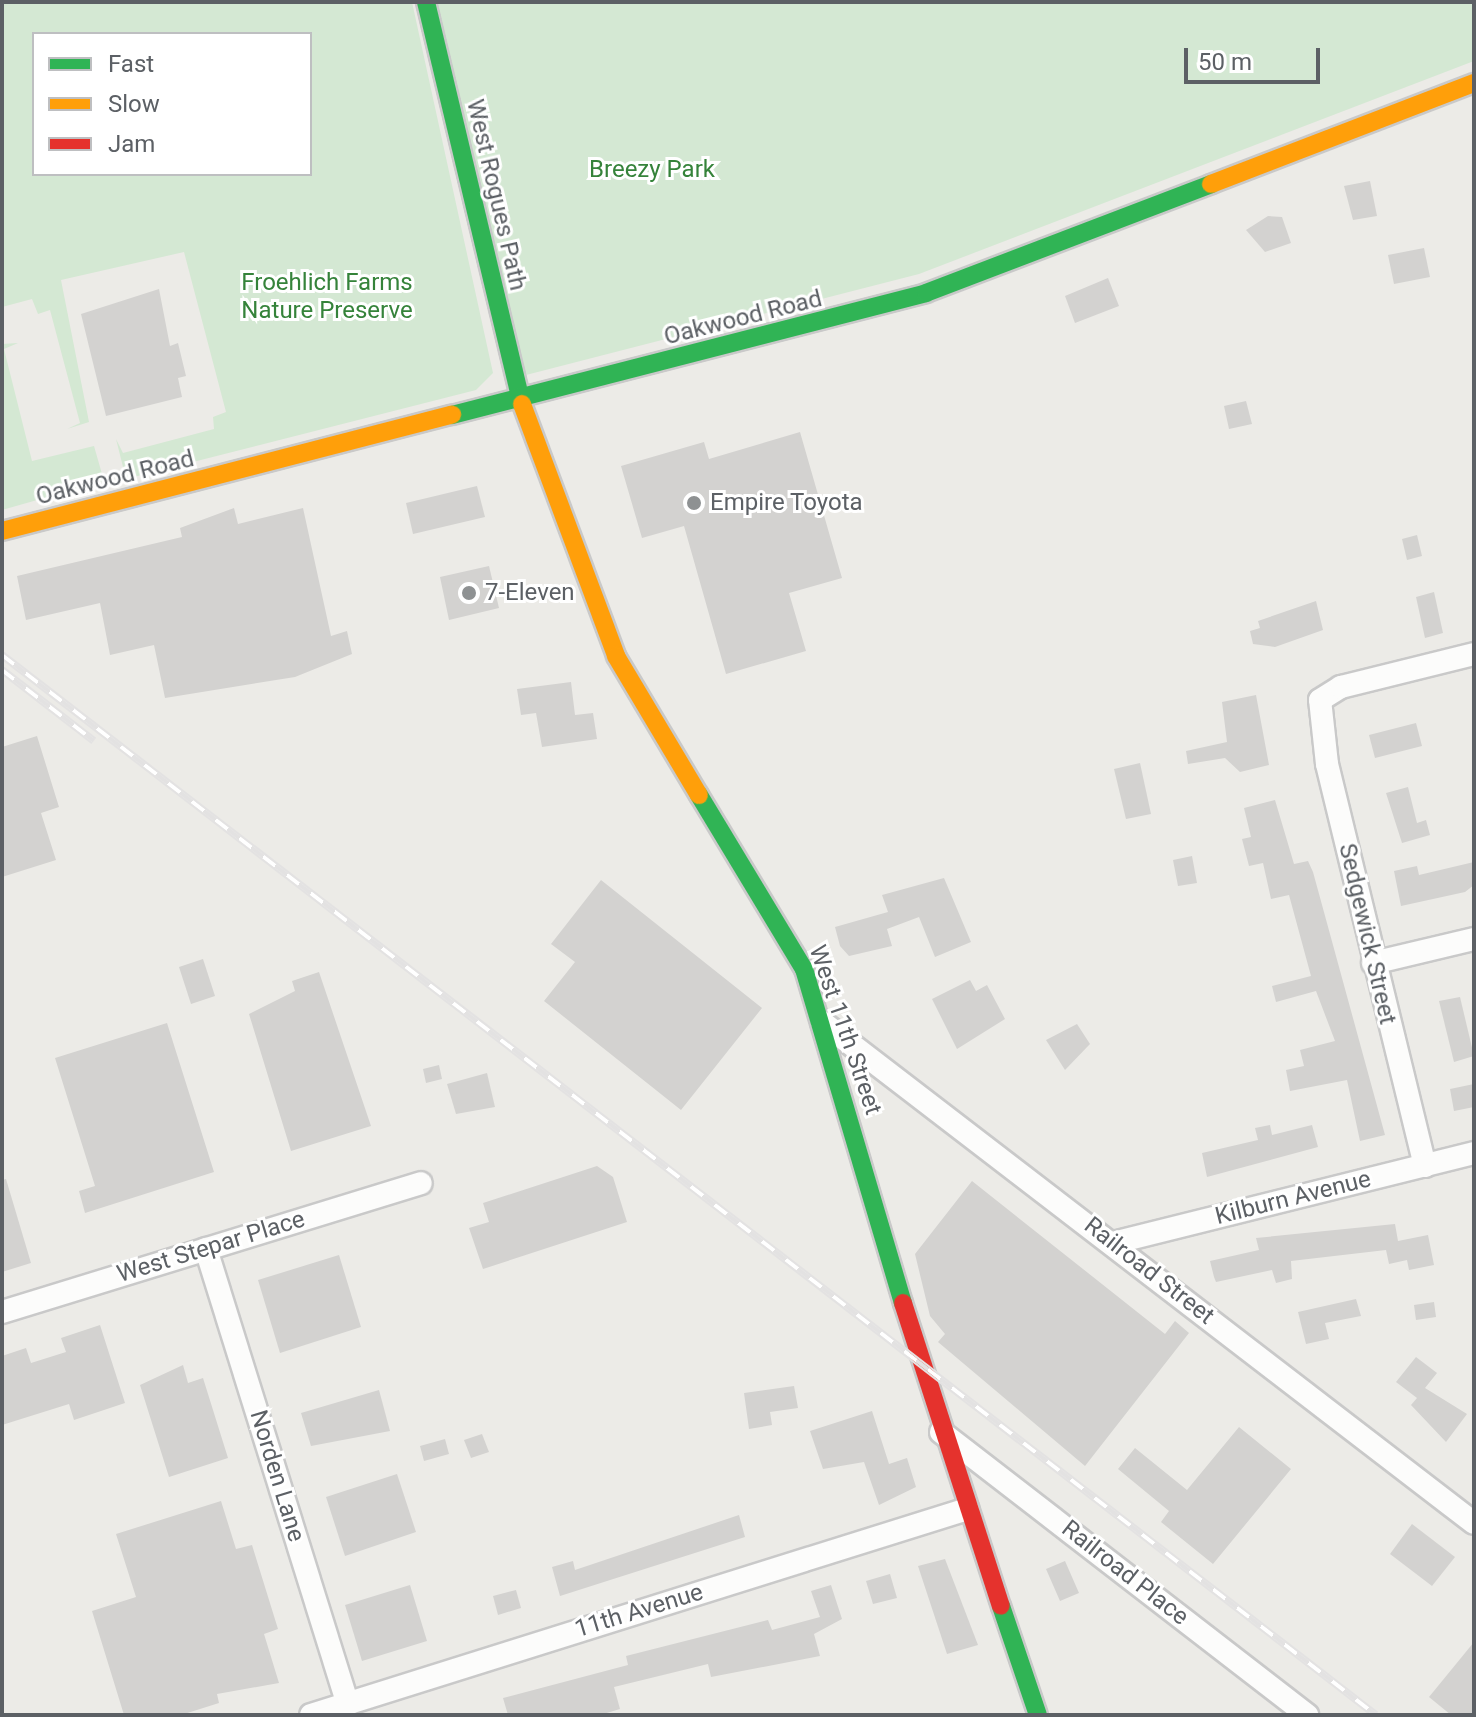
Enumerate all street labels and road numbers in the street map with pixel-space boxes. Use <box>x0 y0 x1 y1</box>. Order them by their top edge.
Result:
street label: West Rogues Path <box>460 97 532 293</box>
street label: Oakwood Road <box>661 284 825 352</box>
street label: Oakwood Road <box>33 444 197 512</box>
street label: Sedgewick Street <box>1332 841 1402 1027</box>
street label: West 11th Street <box>803 942 887 1118</box>
street label: Kilburn Avenue <box>1212 1165 1374 1231</box>
street label: West Stepar Place <box>114 1205 308 1289</box>
street label: Railroad Street <box>1078 1211 1220 1331</box>
street label: Norden Lane <box>243 1407 311 1545</box>
street label: Railroad Place <box>1056 1515 1194 1631</box>
street label: 11th Avenue <box>571 1578 707 1644</box>

